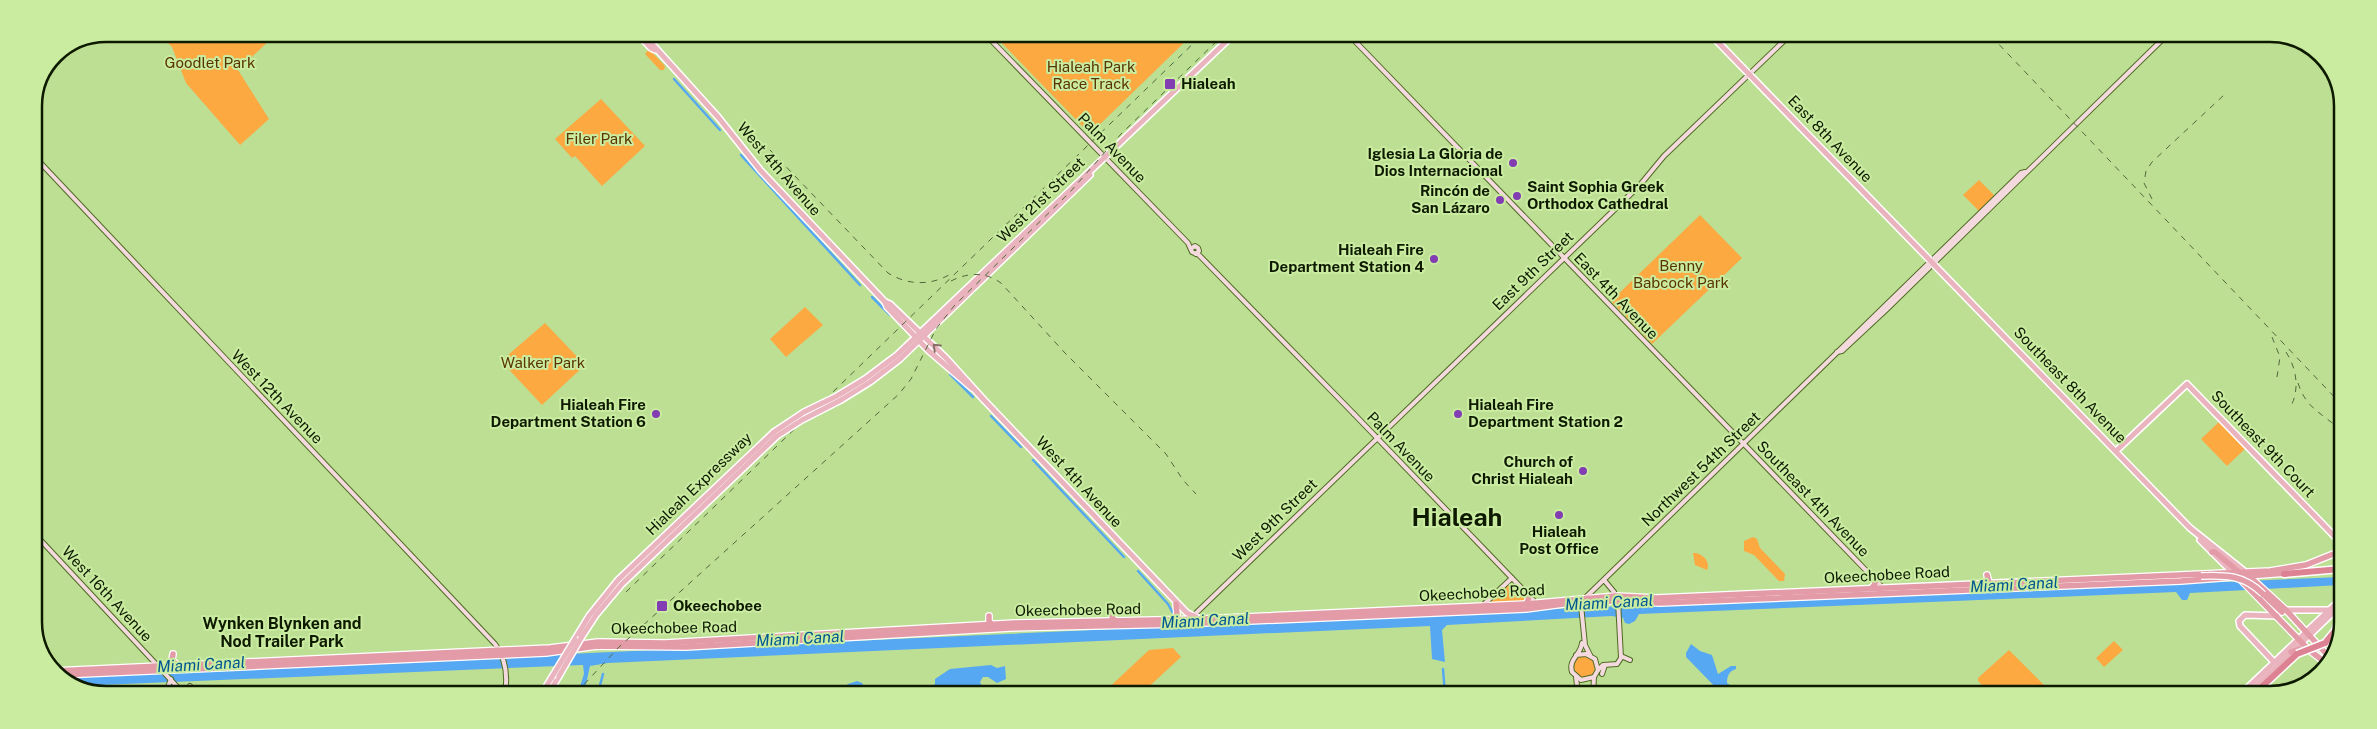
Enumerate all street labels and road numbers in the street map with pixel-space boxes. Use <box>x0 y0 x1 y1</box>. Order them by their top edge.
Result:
street label: East 8th Avenue <box>1785 92 1876 185</box>
street label: Palm Avenue <box>1075 109 1150 186</box>
street label: West 4th Avenue <box>734 119 825 219</box>
street label: West 21st Street <box>993 154 1088 246</box>
street label: East 9th Street <box>1489 228 1577 313</box>
street label: East 4th Avenue <box>1571 249 1662 342</box>
street label: Southeast 8th Avenue <box>2011 323 2130 446</box>
street label: West 12th Avenue <box>228 346 326 447</box>
street label: Southeast 9th Court <box>2208 387 2319 501</box>
street label: Palm Avenue <box>1364 408 1439 485</box>
street label: Northwest 54th Street <box>1638 408 1763 529</box>
street label: Hialeah Expressway <box>642 429 755 538</box>
street label: West 4th Avenue <box>1033 433 1126 531</box>
street label: Southeast 4th Avenue <box>1754 437 1873 560</box>
street label: West 9th Street <box>1229 475 1320 564</box>
street label: West 16th Avenue <box>59 542 156 645</box>
street label: Okeechobee Road <box>1824 563 1950 586</box>
street label: Okeechobee Road <box>1419 581 1545 604</box>
street label: Okeechobee Road <box>1015 600 1141 619</box>
street label: Okeechobee Road <box>611 618 737 637</box>

